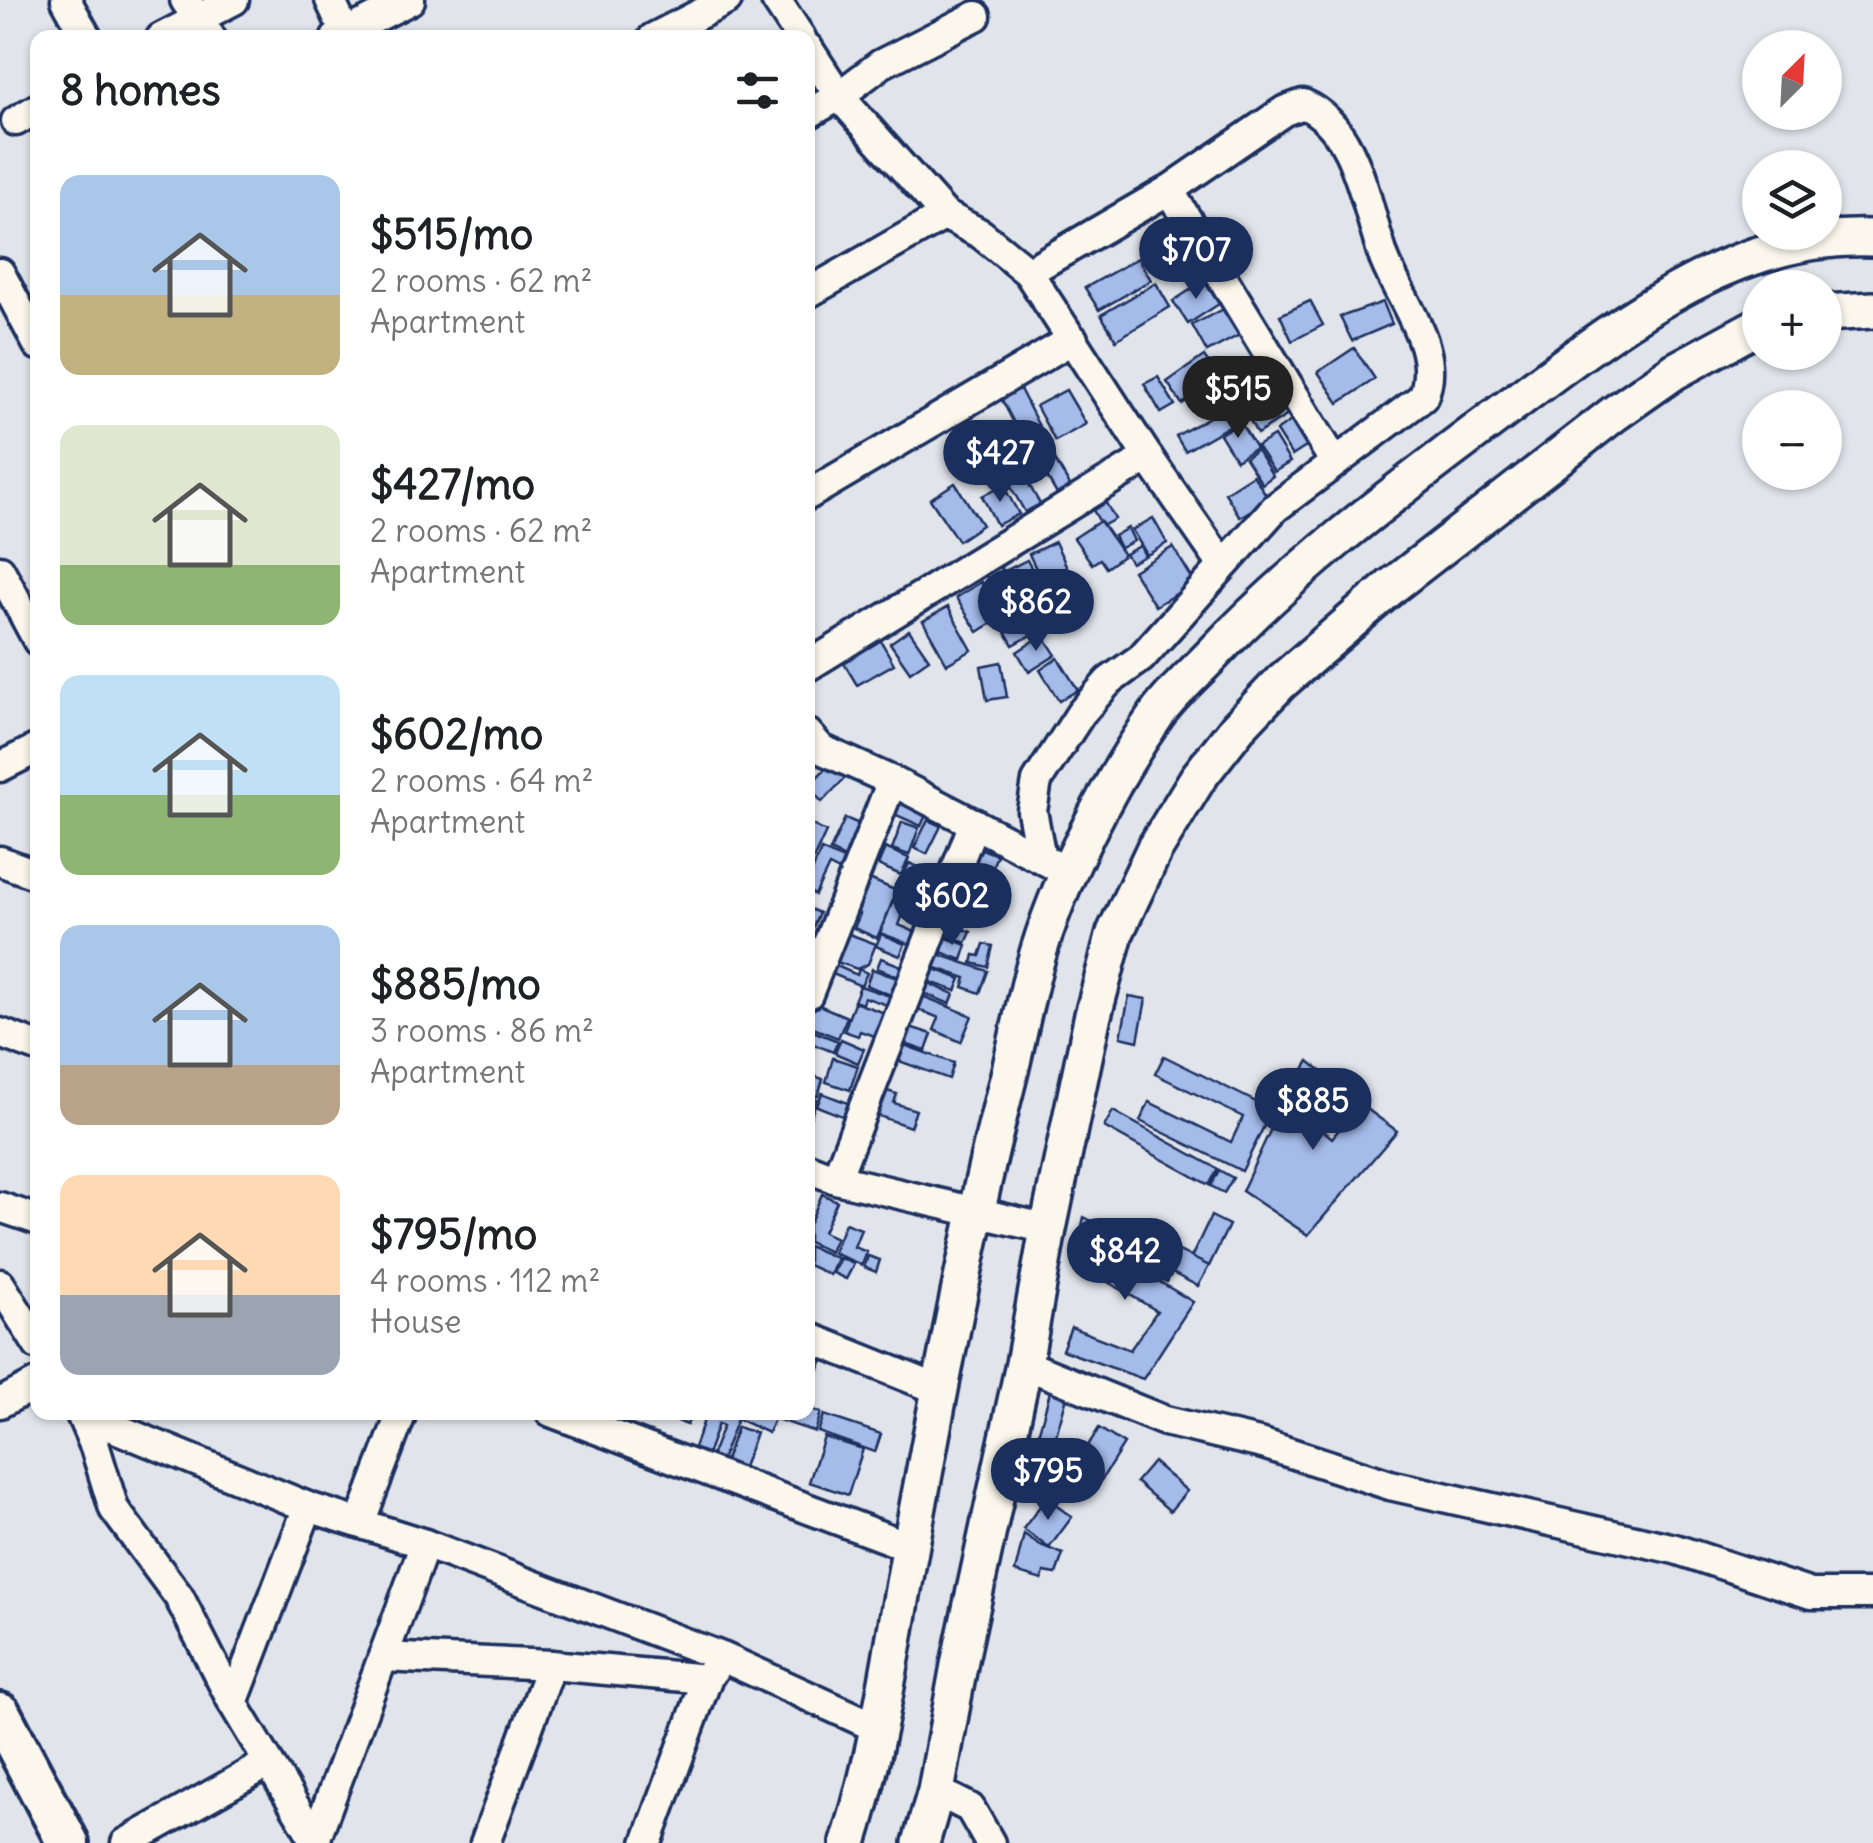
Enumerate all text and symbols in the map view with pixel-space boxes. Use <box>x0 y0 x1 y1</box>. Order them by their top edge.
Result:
north arrow <box>1742 30 1842 130</box>
map controls <box>1742 30 1842 490</box>
icon: filters <box>730 63 785 118</box>
text: 8 homes <box>60 64 221 116</box>
button: layers <box>1742 150 1842 250</box>
text: $515/mo <box>370 208 533 260</box>
icon: home <box>140 215 260 335</box>
pin: $707 <box>1137 217 1255 302</box>
text: $707 <box>1161 229 1231 270</box>
text: 2 rooms · 62 m² <box>370 260 593 301</box>
button: + <box>1742 270 1842 370</box>
text: Apartment <box>370 301 525 342</box>
pin: $515 <box>1179 356 1297 441</box>
text: $515 <box>1204 368 1272 409</box>
button: − <box>1742 390 1842 490</box>
pin: $427 <box>941 420 1059 505</box>
text: $427 <box>965 432 1035 473</box>
text: $427/mo <box>370 458 535 510</box>
icon: home <box>140 465 260 585</box>
text: 2 rooms · 62 m² <box>370 510 593 551</box>
text: Apartment <box>370 551 525 592</box>
pin: $862 <box>977 569 1095 654</box>
text: $862 <box>1000 581 1072 622</box>
text: $602/mo <box>370 708 543 760</box>
icon: home <box>140 715 260 835</box>
text: 2 rooms · 64 m² <box>370 760 593 801</box>
text: Apartment <box>370 801 525 842</box>
pin: $602 <box>893 863 1011 948</box>
text: $602 <box>915 875 989 916</box>
text: $885/mo <box>370 958 541 1010</box>
icon: home <box>140 965 260 1085</box>
text: 3 rooms · 86 m² <box>370 1010 594 1051</box>
text: Apartment <box>370 1051 525 1092</box>
pin: $885 <box>1254 1068 1372 1153</box>
text: $885 <box>1277 1080 1350 1121</box>
text: $795/mo <box>370 1208 537 1260</box>
icon: home <box>140 1215 260 1335</box>
pin: $842 <box>1066 1218 1184 1303</box>
text: $842 <box>1089 1230 1161 1271</box>
text: 4 rooms · 112 m² <box>370 1260 600 1301</box>
text: House <box>370 1301 461 1342</box>
pin: $795 <box>989 1438 1107 1523</box>
text: $795 <box>1013 1450 1083 1491</box>

